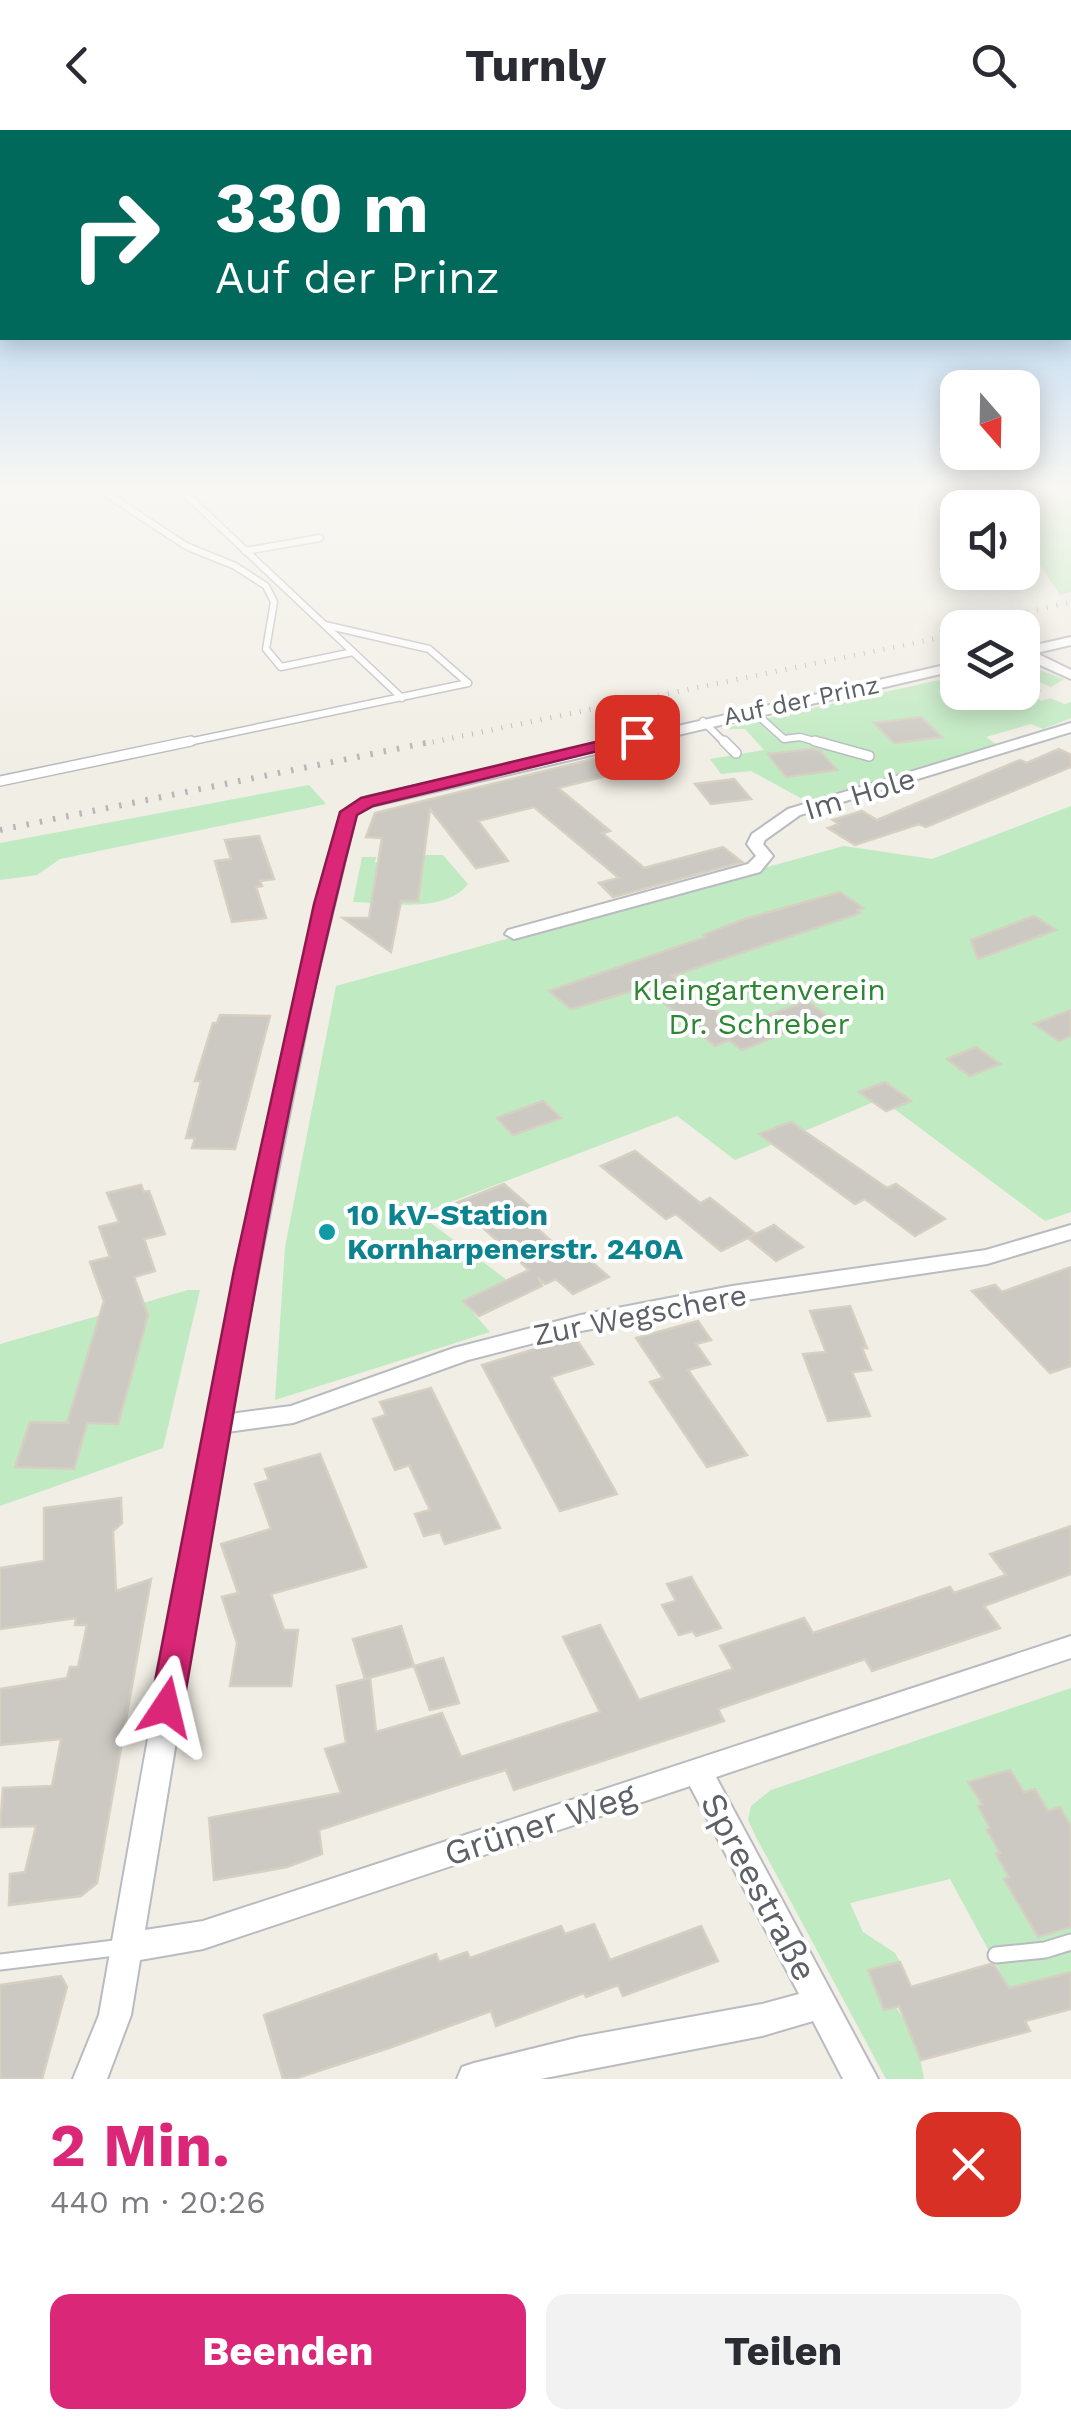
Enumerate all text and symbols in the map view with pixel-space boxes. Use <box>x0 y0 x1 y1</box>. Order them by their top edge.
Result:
icon: back <box>50 38 105 93</box>
icon: search <box>966 38 1021 93</box>
text: Turnly <box>465 39 606 92</box>
text: 330 m <box>215 167 429 249</box>
icon: right <box>50 170 180 300</box>
text: Auf der Prinz <box>215 251 500 304</box>
north arrow <box>940 370 1040 470</box>
map controls <box>940 370 1040 710</box>
button: sound <box>940 490 1040 590</box>
button: layers <box>940 610 1040 710</box>
street label: Auf der Prinz <box>721 670 882 731</box>
pin <box>595 695 680 780</box>
icon: arrive <box>610 710 665 765</box>
street label: Im Hole <box>800 760 919 827</box>
park label: Kleingartenverein Dr. Schreber <box>632 972 886 1041</box>
place label: 10 kV-Station Kornharpenerstr. 240A <box>347 1197 684 1266</box>
marker: 10 kV-Station Kornharpenerstr. 240A <box>316 1221 338 1243</box>
street label: Zur Wegschere <box>530 1277 750 1352</box>
position arrow <box>114 1655 218 1759</box>
street label: Grüner Weg <box>439 1773 641 1875</box>
street label: Spreestraße <box>692 1786 826 1988</box>
text: 2 Min. <box>50 2110 230 2181</box>
button: close <box>916 2112 1021 2217</box>
text: 440 m · 20:26 <box>50 2183 266 2221</box>
button: Beenden <box>50 2294 526 2409</box>
button: Teilen <box>546 2294 1021 2409</box>

